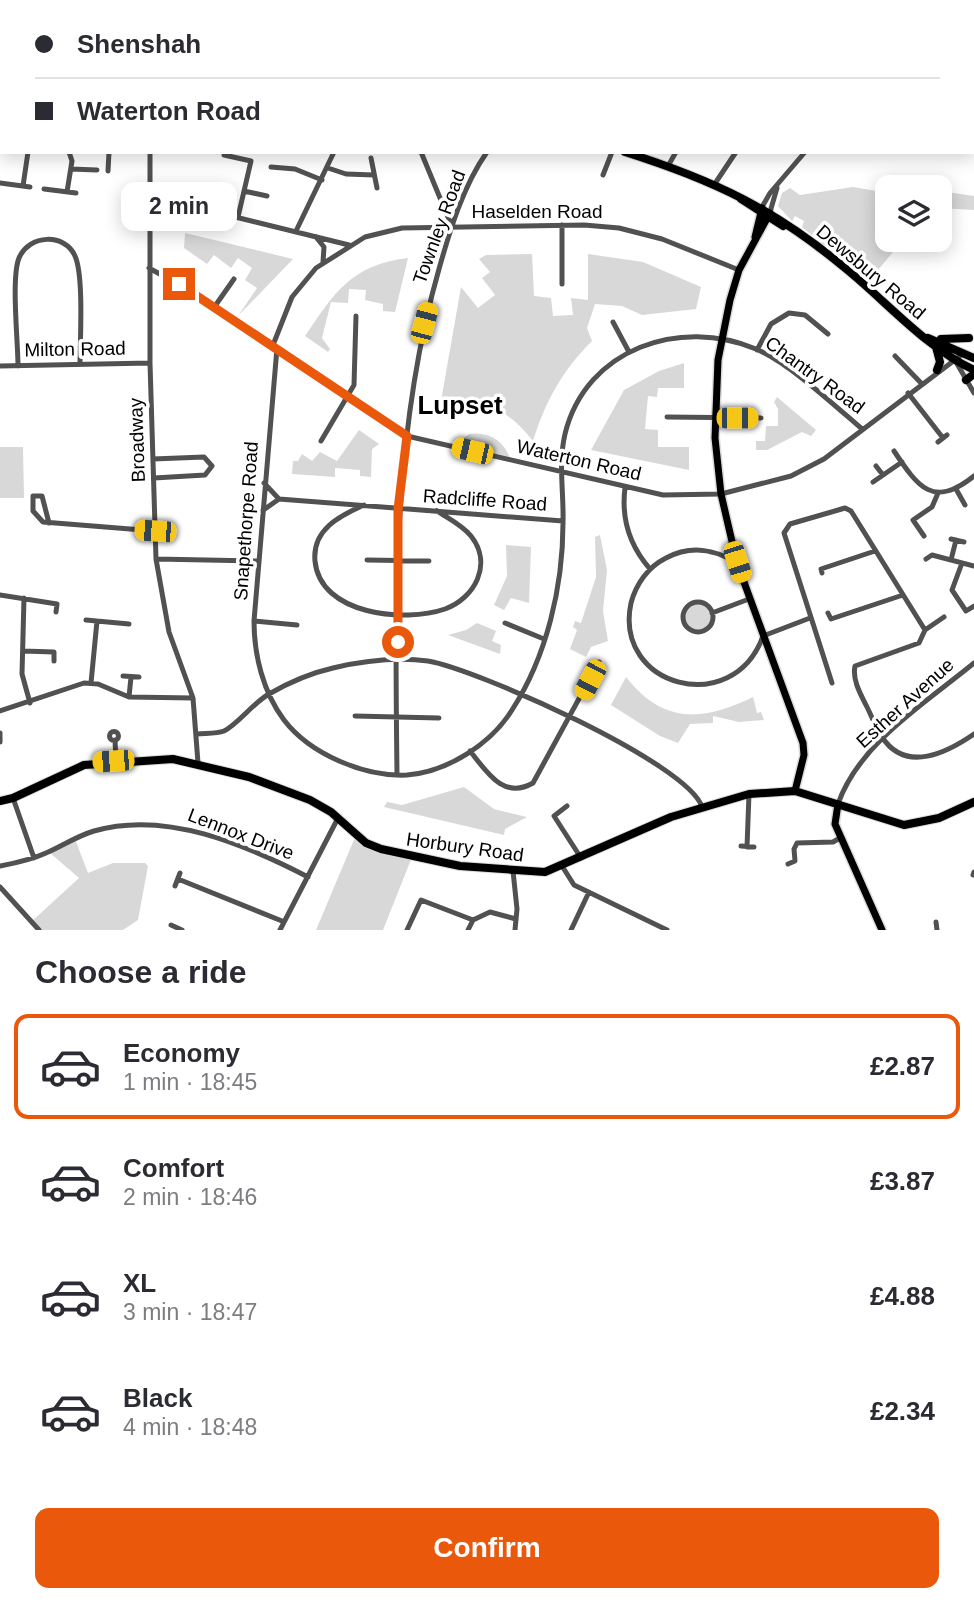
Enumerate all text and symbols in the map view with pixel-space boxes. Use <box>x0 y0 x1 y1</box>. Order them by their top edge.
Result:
text: Shenshah <box>77 29 201 59</box>
text: Waterton Road <box>77 96 261 126</box>
street label: Townley Road <box>409 167 469 287</box>
map controls <box>875 175 952 252</box>
button: layers <box>875 175 952 252</box>
callout: 2 min <box>121 182 237 232</box>
text: 2 min <box>149 193 209 219</box>
street label: Haselden Road <box>472 201 602 222</box>
street label: Dewsbury Road <box>812 221 930 323</box>
route end <box>163 268 195 300</box>
car <box>409 300 440 346</box>
street label: Chantry Road <box>761 332 869 418</box>
street label: Milton Road <box>24 338 126 360</box>
district label: Lupset <box>417 390 503 420</box>
street label: Broadway <box>125 397 149 483</box>
car <box>717 408 759 429</box>
street label: Waterton Road <box>515 435 643 485</box>
car <box>450 436 495 466</box>
street label: Snapethorpe Road <box>230 441 262 601</box>
street label: Radcliffe Road <box>422 485 548 515</box>
car <box>134 519 177 543</box>
car <box>721 539 754 585</box>
route start <box>382 626 414 658</box>
street label: Esther Avenue <box>852 654 958 752</box>
car <box>571 657 610 703</box>
car <box>92 749 135 773</box>
street label: Lennox Drive <box>185 804 297 864</box>
street label: Horbury Road <box>405 828 525 866</box>
text: Choose a ride <box>35 954 247 990</box>
icon: car <box>39 1035 102 1098</box>
text: Economy <box>123 1038 240 1068</box>
text: £2.87 <box>870 1051 935 1081</box>
text: 1 min · 18:45 <box>123 1069 257 1095</box>
icon: car <box>39 1150 102 1213</box>
text: Comfort <box>123 1153 224 1183</box>
text: £3.87 <box>870 1166 935 1196</box>
text: 2 min · 18:46 <box>123 1184 257 1210</box>
icon: car <box>39 1265 102 1328</box>
text: XL <box>123 1268 156 1298</box>
text: £4.88 <box>870 1281 935 1311</box>
text: 3 min · 18:47 <box>123 1299 257 1325</box>
icon: car <box>39 1380 102 1443</box>
text: Black <box>123 1383 192 1413</box>
text: £2.34 <box>870 1396 935 1426</box>
text: 4 min · 18:48 <box>123 1414 257 1440</box>
button: Confirm <box>35 1508 939 1588</box>

